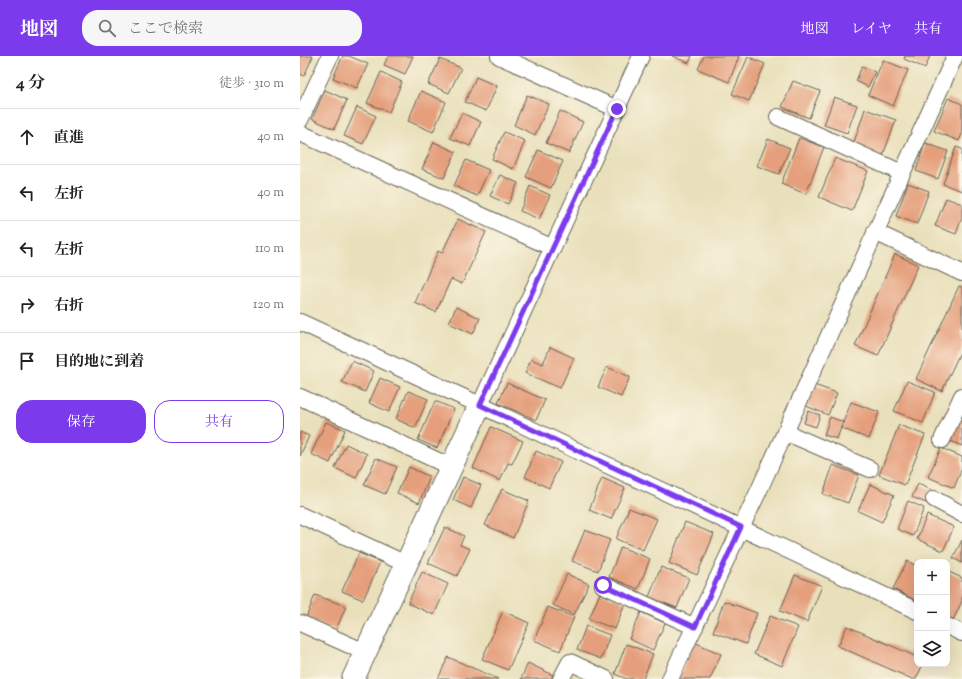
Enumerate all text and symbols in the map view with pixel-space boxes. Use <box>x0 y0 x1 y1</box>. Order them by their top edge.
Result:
search box <box>82 10 362 46</box>
text: 地図 <box>20 17 58 44</box>
icon: search <box>96 17 118 39</box>
text: ここで検索 <box>128 19 203 40</box>
text: 地図 <box>801 20 829 40</box>
text: レイヤ <box>851 20 892 40</box>
text: 共有 <box>914 20 942 40</box>
text: 4 分 <box>16 72 45 96</box>
text: 徒歩 · 310 m <box>219 75 284 93</box>
route end <box>608 100 626 118</box>
icon: ahead <box>16 126 38 148</box>
text: 直進 <box>54 128 84 149</box>
text: 40 m <box>257 128 284 146</box>
icon: left <box>16 182 38 204</box>
text: 左折 <box>54 184 84 205</box>
text: 40 m <box>257 184 284 202</box>
icon: left <box>16 238 38 260</box>
text: 左折 <box>54 240 84 261</box>
text: 110 m <box>255 240 284 258</box>
icon: right <box>16 294 38 316</box>
text: 右折 <box>54 296 84 317</box>
text: 120 m <box>253 296 284 314</box>
icon: arrive <box>16 350 38 372</box>
text: 目的地に到着 <box>54 352 144 373</box>
button: 保存 <box>16 400 146 443</box>
button: 共有 <box>154 400 284 443</box>
map controls <box>914 559 950 667</box>
button: + <box>914 559 950 595</box>
route start <box>594 576 612 594</box>
button: − <box>914 595 950 631</box>
button: layers <box>914 631 950 667</box>

